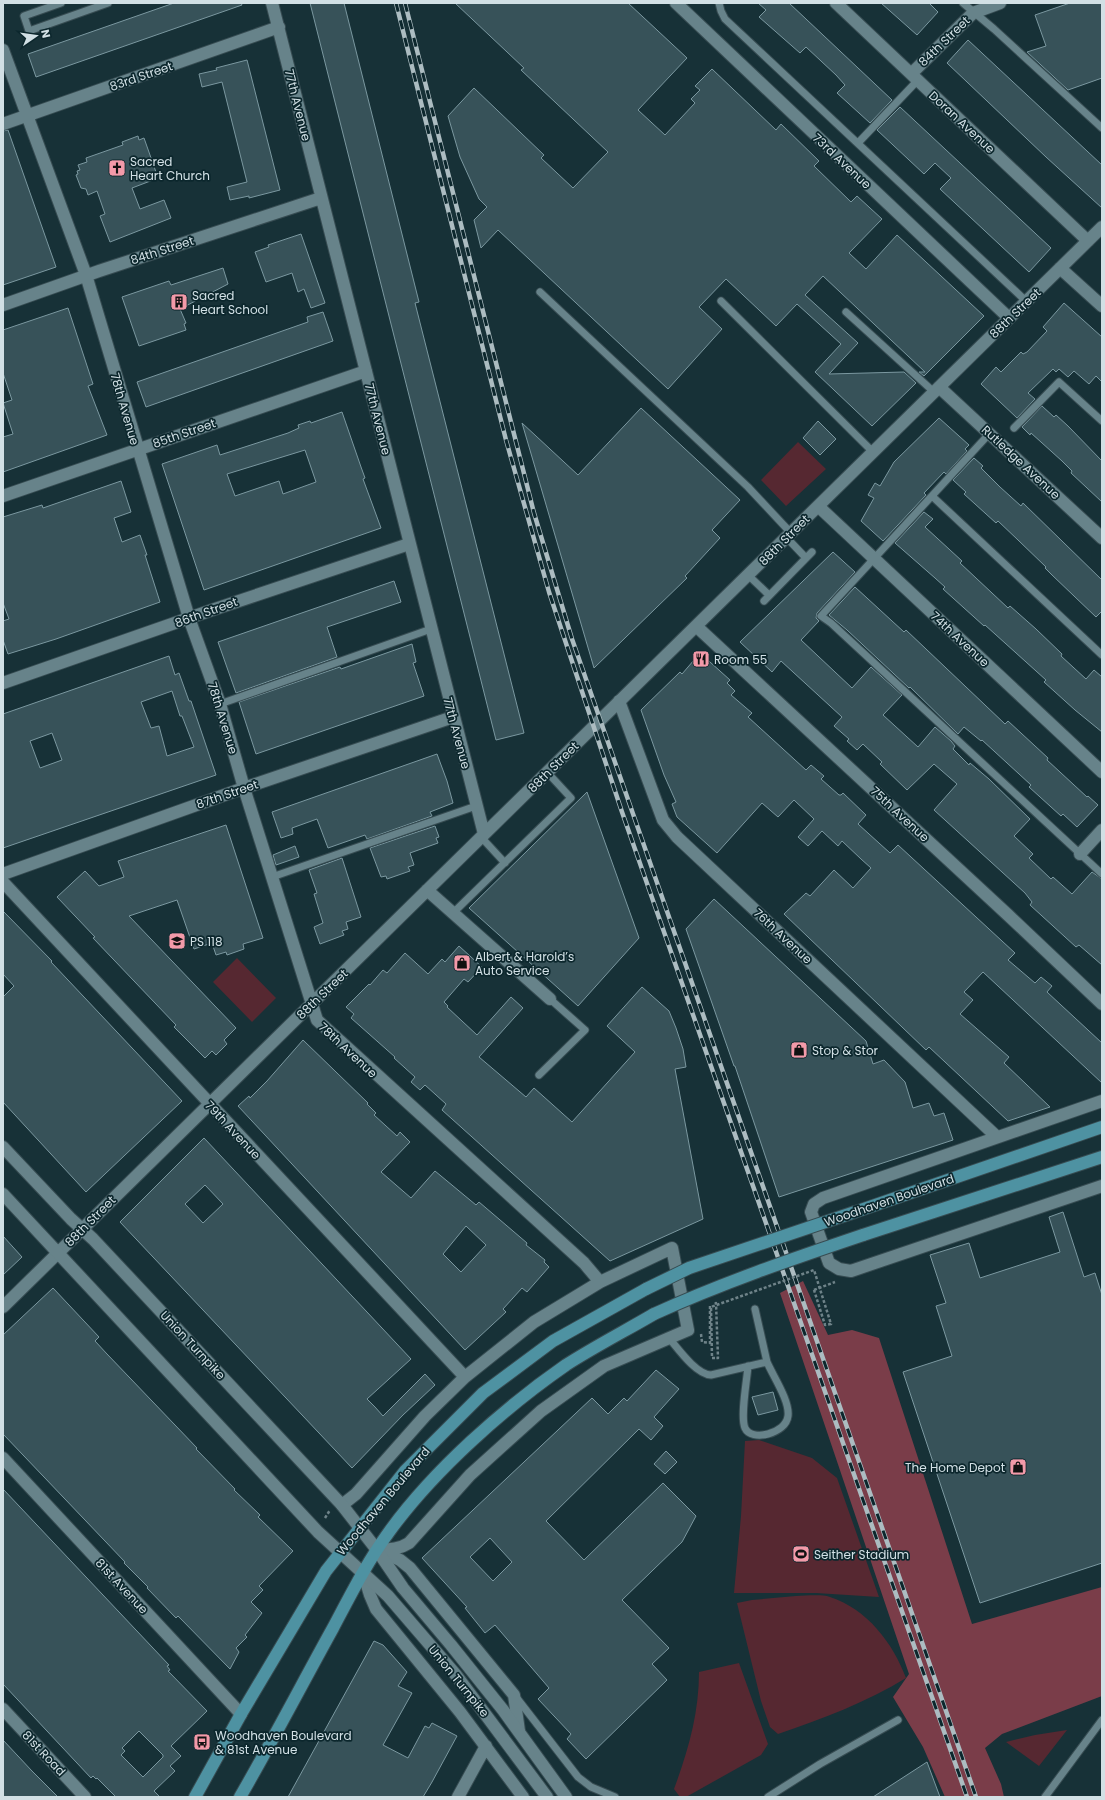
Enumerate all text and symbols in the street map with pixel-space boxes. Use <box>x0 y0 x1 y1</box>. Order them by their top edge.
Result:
street label: 84th Street <box>915 12 973 70</box>
north arrow <box>16 16 56 56</box>
text: N <box>37 28 54 40</box>
street label: 83rd Street <box>107 57 175 95</box>
street label: 77th Avenue <box>281 67 315 143</box>
street label: Doran Avenue <box>925 87 999 157</box>
street label: 73rd Avenue <box>809 129 875 193</box>
place label: Sacred Heart Church <box>130 153 210 184</box>
church icon: Sacred Heart Church <box>107 158 127 178</box>
street label: 84th Street <box>128 232 196 268</box>
street label: 88th Street <box>986 284 1044 342</box>
place label: Sacred Heart School <box>192 287 268 318</box>
building icon: Sacred Heart School <box>169 292 189 312</box>
street label: 78th Avenue <box>107 371 143 447</box>
street label: 77th Avenue <box>361 381 395 457</box>
street label: 85th Street <box>150 414 218 452</box>
street label: Rutledge Avenue <box>978 421 1064 503</box>
street label: 88th Street <box>755 511 813 569</box>
street label: 86th Street <box>172 593 240 631</box>
street label: 74th Avenue <box>927 607 993 671</box>
restaurant icon: Room 55 <box>691 649 711 669</box>
place label: Room 55 <box>714 651 767 668</box>
street label: 78th Avenue <box>204 680 242 756</box>
street label: 77th Avenue <box>439 695 475 771</box>
street label: 88th Street <box>524 738 582 796</box>
street label: 87th Street <box>194 775 260 813</box>
street label: 75th Avenue <box>867 782 933 846</box>
street label: 76th Avenue <box>750 904 816 968</box>
school or university icon: PS 118 <box>167 931 187 951</box>
place label: PS 118 <box>190 933 222 950</box>
place label: Albert & Harold’s Auto Service <box>475 948 574 979</box>
shop icon: Albert & Harold’s Auto Service <box>452 953 472 973</box>
street label: 88th Street <box>293 965 351 1023</box>
street label: 78th Avenue <box>315 1018 381 1082</box>
shop icon: Stop & Stor <box>789 1040 809 1060</box>
place label: Stop & Stor <box>812 1042 879 1059</box>
street label: 79th Avenue <box>201 1097 265 1163</box>
street label: Woodhaven Boulevard <box>822 1170 956 1230</box>
street label: 88th Street <box>61 1192 119 1250</box>
street label: Union Turnpike <box>157 1307 229 1383</box>
street label: Woodhaven Boulevard <box>333 1443 433 1559</box>
shop icon: The Home Depot <box>1008 1457 1028 1477</box>
place label: The Home Depot <box>905 1459 1005 1476</box>
sports icon: Seither Stadium <box>791 1544 811 1564</box>
place label: Seither Stadium <box>814 1546 909 1563</box>
street label: 81st Avenue <box>92 1554 152 1618</box>
street label: Union Turnpike <box>425 1641 493 1721</box>
street label: 81st Road <box>19 1727 69 1779</box>
place label: Woodhaven Boulevard & 81st Avenue <box>215 1727 352 1758</box>
bus stop icon: Woodhaven Boulevard & 81st Avenue <box>192 1732 212 1752</box>

